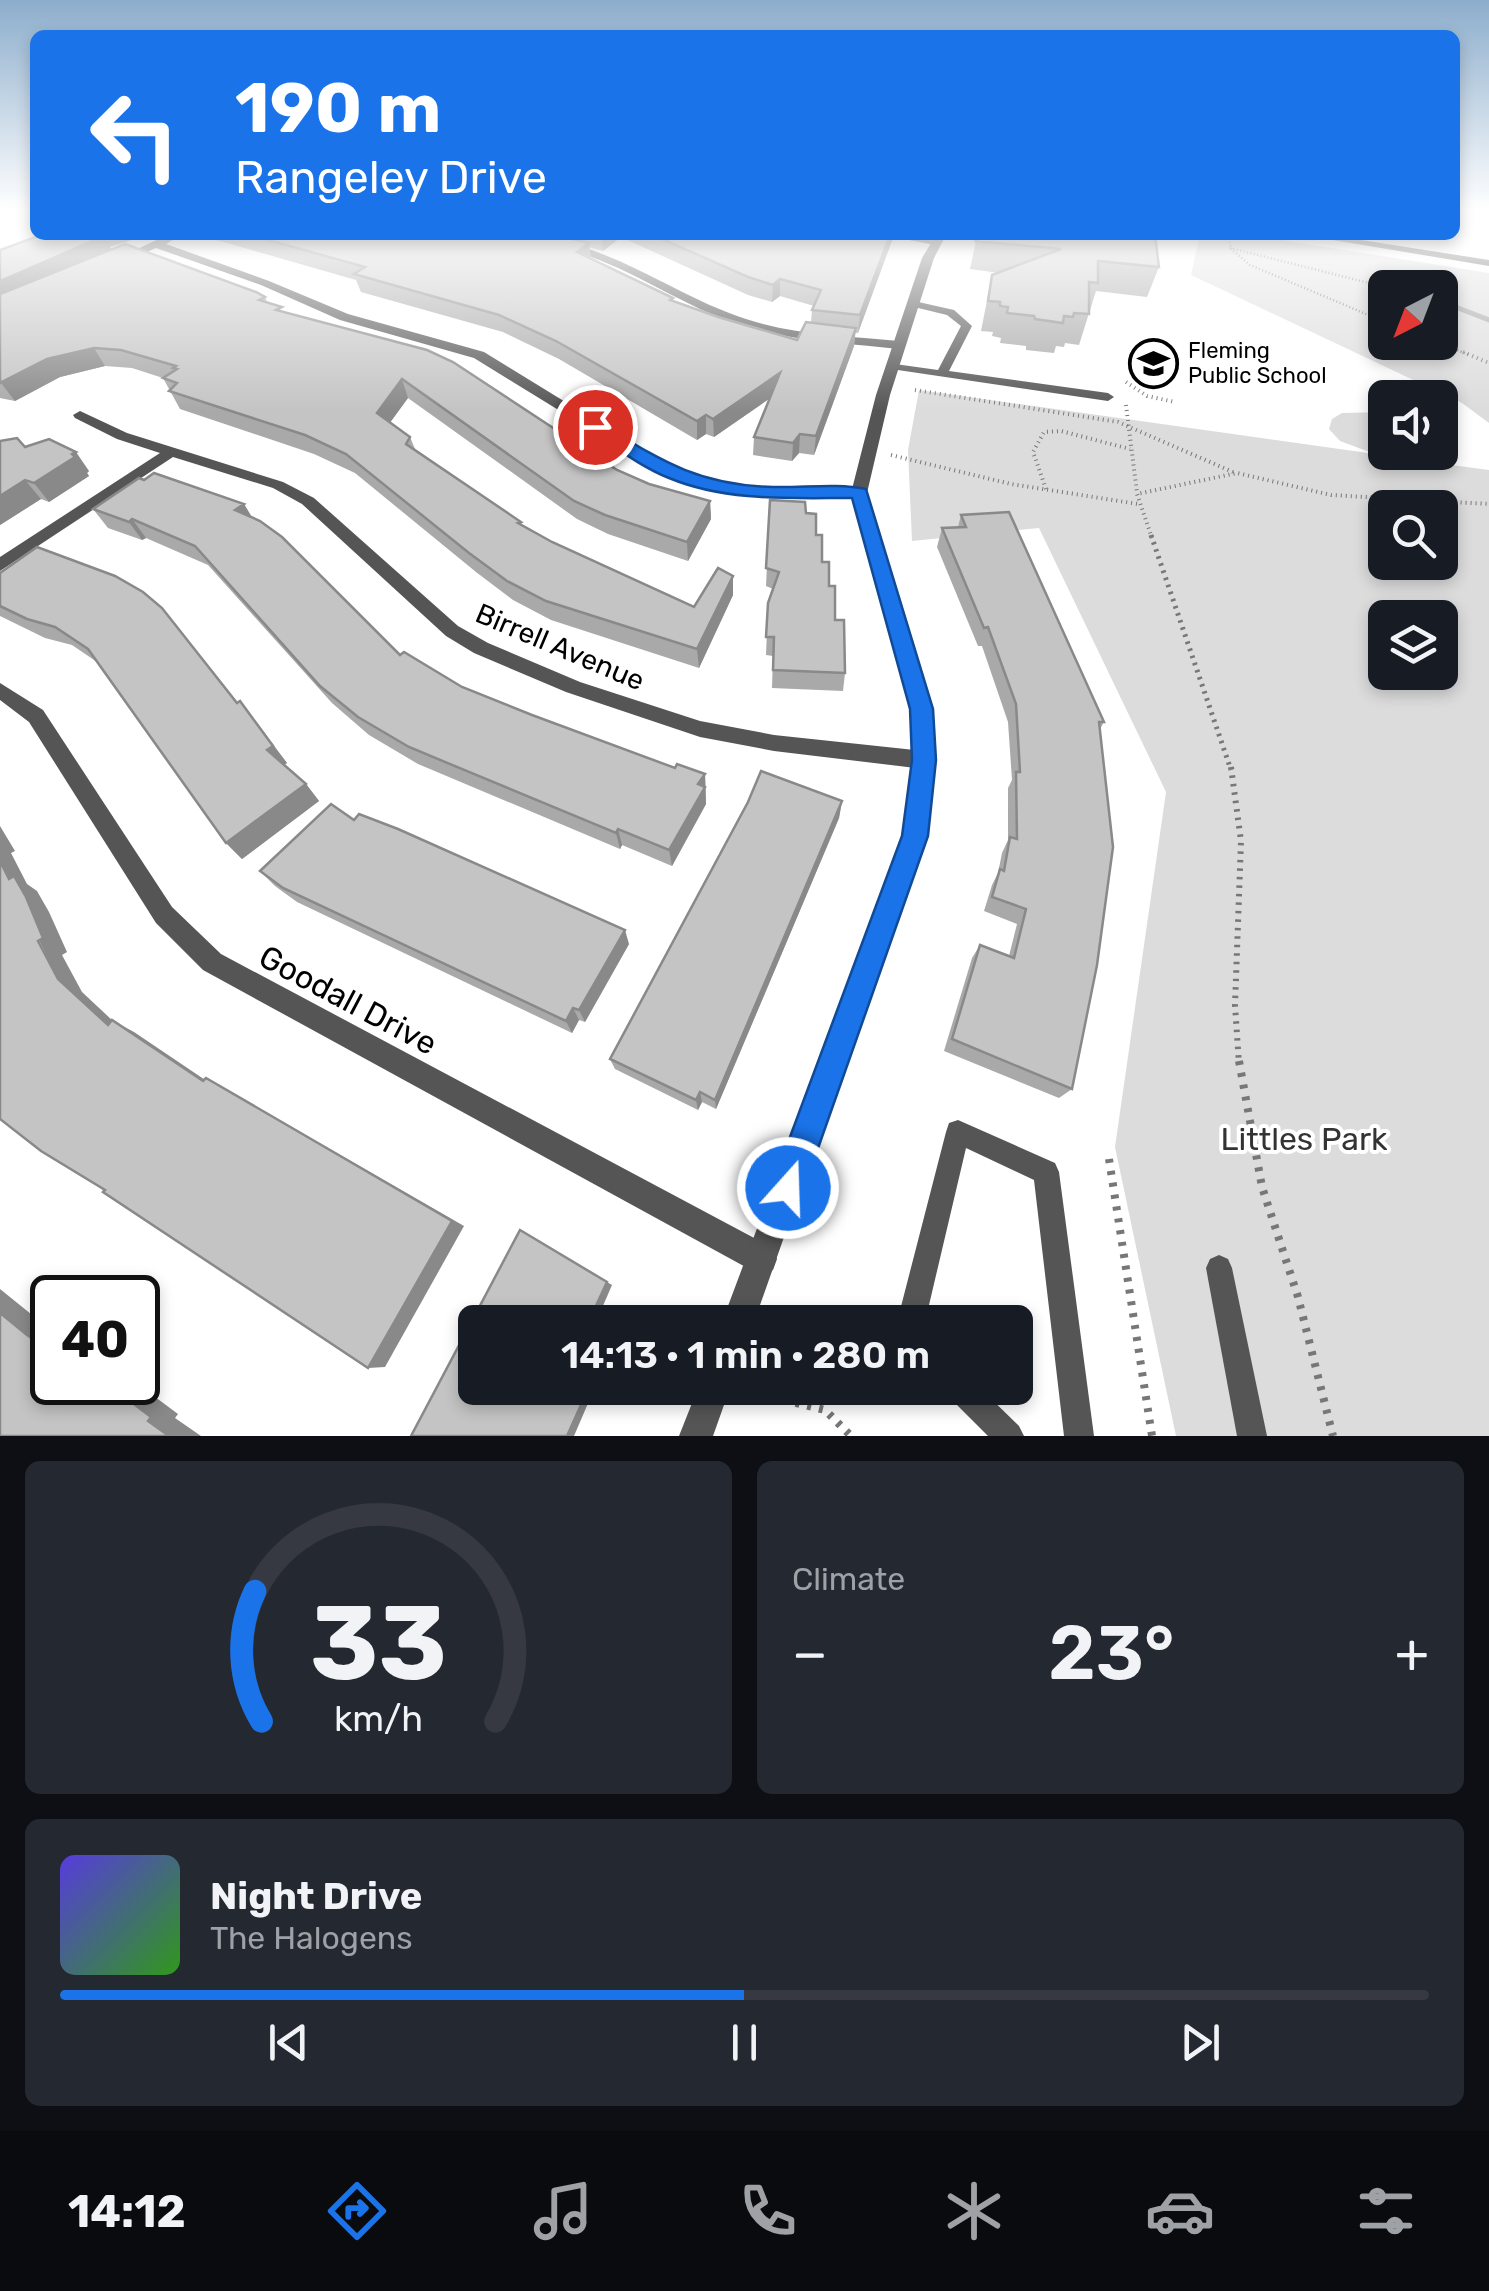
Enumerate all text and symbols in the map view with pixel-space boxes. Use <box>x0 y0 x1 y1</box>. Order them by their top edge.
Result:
text: 190 m <box>235 67 441 150</box>
icon: left <box>70 70 200 200</box>
text: Rangeley Drive <box>235 151 547 204</box>
north arrow <box>1368 270 1458 360</box>
map controls <box>1368 270 1458 690</box>
school or university icon: Fleming Public School <box>1127 337 1179 389</box>
place label: Fleming Public School <box>1188 337 1327 389</box>
button: sound <box>1368 380 1458 470</box>
pin <box>553 385 638 470</box>
icon: arrive <box>568 400 623 455</box>
button: search <box>1368 490 1458 580</box>
street label: Birrell Avenue <box>471 597 649 697</box>
button: layers <box>1368 600 1458 690</box>
street label: Goodall Drive <box>253 937 443 1063</box>
park label: Littles Park <box>1220 1120 1388 1158</box>
position arrow <box>736 1136 840 1240</box>
speed limit sign: 40 <box>30 1275 160 1405</box>
text: 14:13 · 1 min · 280 m <box>561 1332 930 1378</box>
text: Climate <box>792 1560 905 1598</box>
text: 33 <box>310 1582 447 1705</box>
text: 23° <box>1048 1609 1174 1698</box>
text: − <box>792 1621 828 1686</box>
text: + <box>1395 1621 1429 1686</box>
text: km/h <box>334 1698 423 1740</box>
text: Night Drive <box>210 1873 422 1919</box>
text: The Halogens <box>210 1919 413 1957</box>
icon: previous <box>261 2015 316 2070</box>
icon: pause <box>717 2015 772 2070</box>
icon: next <box>1173 2015 1228 2070</box>
icon: directions <box>322 2176 392 2246</box>
icon: music <box>528 2176 598 2246</box>
icon: phone <box>733 2176 803 2246</box>
icon: climate <box>939 2176 1009 2246</box>
icon: car <box>1145 2176 1215 2246</box>
icon: filters <box>1351 2176 1421 2246</box>
text: 14:12 <box>68 2185 186 2238</box>

